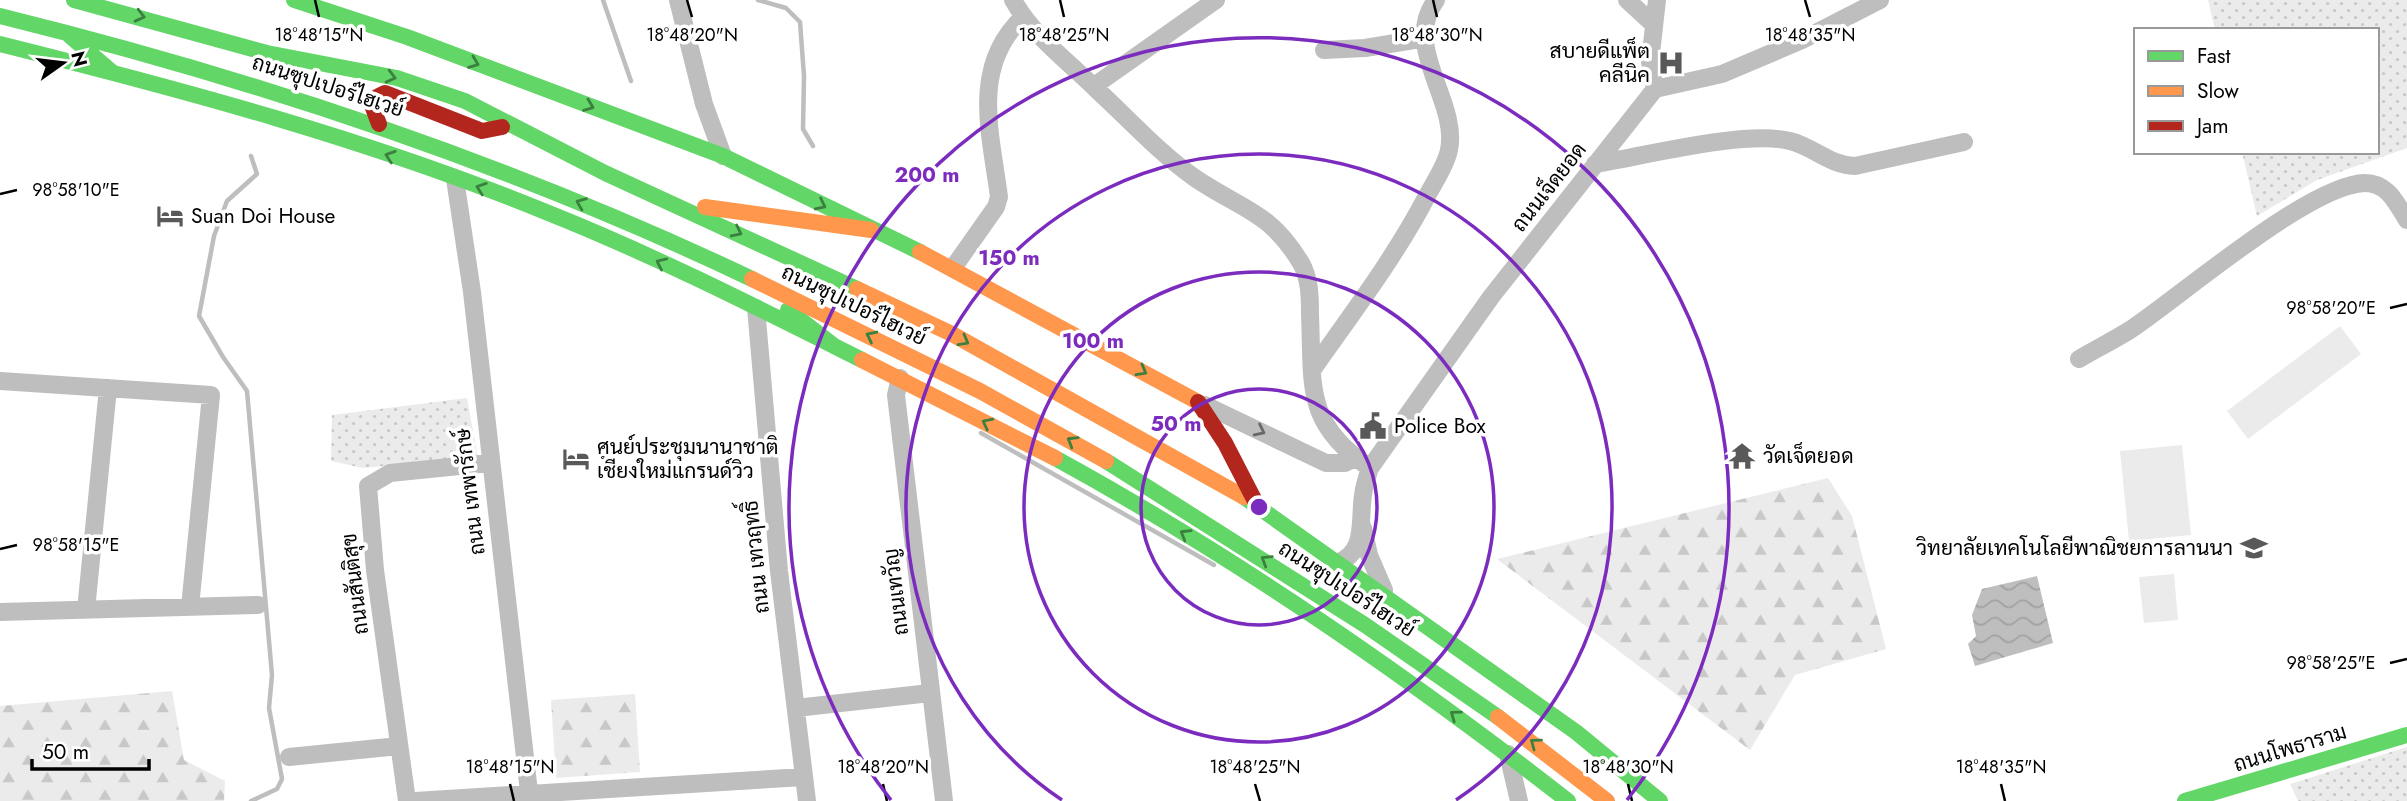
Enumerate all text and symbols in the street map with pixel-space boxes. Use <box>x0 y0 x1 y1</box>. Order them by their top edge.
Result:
one-way arrow <box>134 8 146 23</box>
text: 18°48'15"N <box>275 22 363 48</box>
text: 18°48'20"N <box>646 22 738 48</box>
text: 18°48'25"N <box>1018 22 1110 48</box>
text: 18°48'30"N <box>1391 22 1483 48</box>
text: 18°48'35"N <box>1765 22 1855 48</box>
north arrow <box>28 28 98 98</box>
legend <box>2134 28 2379 154</box>
place label: สบายดีแพ็ต คลีนิค <box>1550 36 1650 90</box>
text: Fast <box>2197 41 2230 71</box>
street label: ถนนซุปเปอร์ไฮเวย์ <box>248 47 408 125</box>
text: N <box>64 48 94 70</box>
hospital icon: สบายดีแพ็ต คลีนิค <box>1656 48 1686 78</box>
one-way arrow <box>467 54 479 68</box>
one-way arrow <box>385 69 397 83</box>
text: Slow <box>2197 76 2239 106</box>
one-way arrow <box>583 98 595 112</box>
text: Jam <box>2194 111 2229 141</box>
street label: ถนนเจ็ดยอด <box>1504 136 1594 238</box>
one-way arrow <box>385 150 397 165</box>
text: 200 m <box>894 160 960 190</box>
text: 98°58'10"E <box>32 177 120 203</box>
one-way arrow <box>476 181 488 196</box>
one-way arrow <box>814 196 826 210</box>
one-way arrow <box>576 197 588 211</box>
hotel icon: Suan Doi House <box>155 201 185 231</box>
place label: Suan Doi House <box>191 201 335 231</box>
one-way arrow <box>730 224 743 238</box>
text: 150 m <box>978 243 1040 273</box>
one-way arrow <box>656 257 668 271</box>
street label: ถนนซุปเปอร์ไฮเวย์ <box>777 257 931 353</box>
text: 98°58'20"E <box>2286 295 2376 321</box>
text: 100 m <box>1062 326 1124 356</box>
one-way arrow <box>866 330 878 344</box>
one-way arrow <box>957 333 970 347</box>
one-way arrow <box>1134 363 1147 376</box>
text: 50 m <box>1151 409 1201 439</box>
public building icon: Police Box <box>1358 411 1388 441</box>
place label: Police Box <box>1394 411 1486 441</box>
one-way arrow <box>982 417 994 431</box>
one-way arrow <box>1253 423 1265 437</box>
street label: ถนน เทพารักษ์ <box>447 426 493 557</box>
place label: ศูนย์ประชุมนานาชาติ เชียงใหม่แกรนด์วิว <box>597 432 779 486</box>
one-way arrow <box>1067 436 1080 449</box>
temple icon: วัดเจ็ดยอด <box>1727 441 1757 471</box>
place label: วัดเจ็ดยอด <box>1763 441 1854 471</box>
hotel icon: ศูนย์ประชุมนานาชาติ เชียงใหม่แกรนด์วิว <box>561 444 591 474</box>
centre of rings <box>1247 495 1271 519</box>
street label: ถนน เทวฤทธิ์ <box>730 499 777 616</box>
one-way arrow <box>1180 529 1193 542</box>
text: 98°58'15"E <box>33 532 119 558</box>
street label: ถนนสันติสุข <box>334 532 376 636</box>
street label: ถนนซุปเปอร์ไฮเวย์ <box>1273 533 1421 645</box>
place label: วิทยาลัยเทคโนโลยีพาณิชยการลานนา <box>1916 533 2233 563</box>
school or university icon: วิทยาลัยเทคโนโลยีพาณิชยการลานนา <box>2239 533 2269 563</box>
street label: ถนนเทวัญ <box>876 547 916 637</box>
one-way arrow <box>1260 556 1273 569</box>
text: 98°58'25"E <box>2287 650 2375 676</box>
one-way arrow <box>1450 711 1463 723</box>
street label: ถนนโพธาราม <box>2230 717 2350 779</box>
scale bar <box>32 728 149 772</box>
text: 50 m <box>42 737 89 767</box>
one-way arrow <box>1530 739 1543 751</box>
text: 18°48'15"N <box>466 754 554 780</box>
text: 18°48'20"N <box>837 754 929 780</box>
text: 18°48'25"N <box>1209 754 1301 780</box>
text: 18°48'30"N <box>1582 754 1674 780</box>
text: 18°48'35"N <box>1956 754 2046 780</box>

